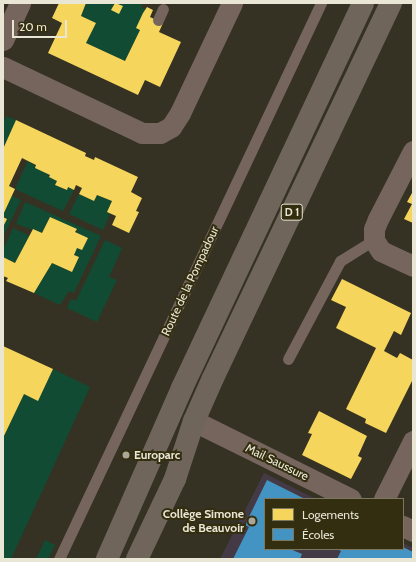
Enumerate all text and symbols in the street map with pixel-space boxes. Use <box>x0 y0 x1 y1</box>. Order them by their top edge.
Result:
scale bar <box>14 12 69 38</box>
text: 20 m <box>19 19 47 34</box>
road number: D 1 <box>280 203 304 221</box>
street label: Route de la Pompadour <box>158 224 222 338</box>
street label: Mail Saussure <box>243 440 311 484</box>
place label: Europarc <box>134 448 180 462</box>
marker: Europarc <box>121 450 131 460</box>
legend <box>264 498 404 550</box>
place label: Collège Simone de Beauvoir <box>163 507 244 535</box>
text: Logements <box>302 507 359 522</box>
marker: Collège Simone de Beauvoir <box>247 516 257 526</box>
text: Écoles <box>302 527 334 542</box>

